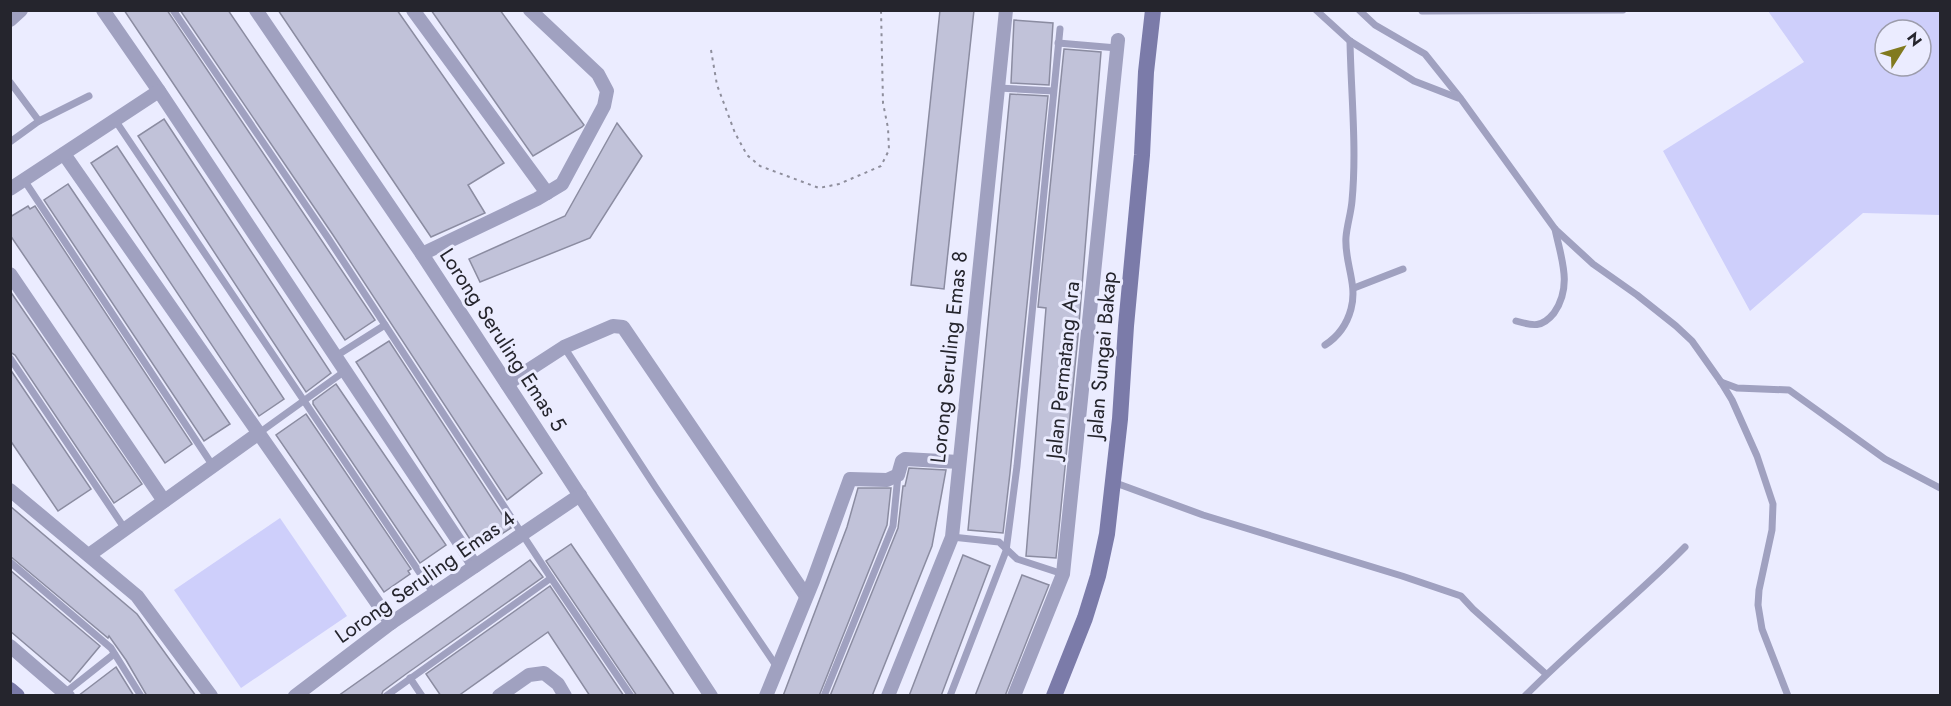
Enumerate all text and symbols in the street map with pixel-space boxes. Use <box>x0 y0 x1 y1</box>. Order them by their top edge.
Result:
north arrow <box>1873 18 1933 78</box>
text: N <box>1902 27 1928 51</box>
street label: Lorong Seruling Emas 5 <box>432 242 574 438</box>
street label: Lorong Seruling Emas 8 <box>923 250 975 464</box>
street label: Jalan Sungai Bakap <box>1079 270 1124 443</box>
street label: Jalan Permatang Ara <box>1038 280 1087 463</box>
street label: Lorong Seruling Emas 4 <box>329 503 521 651</box>

